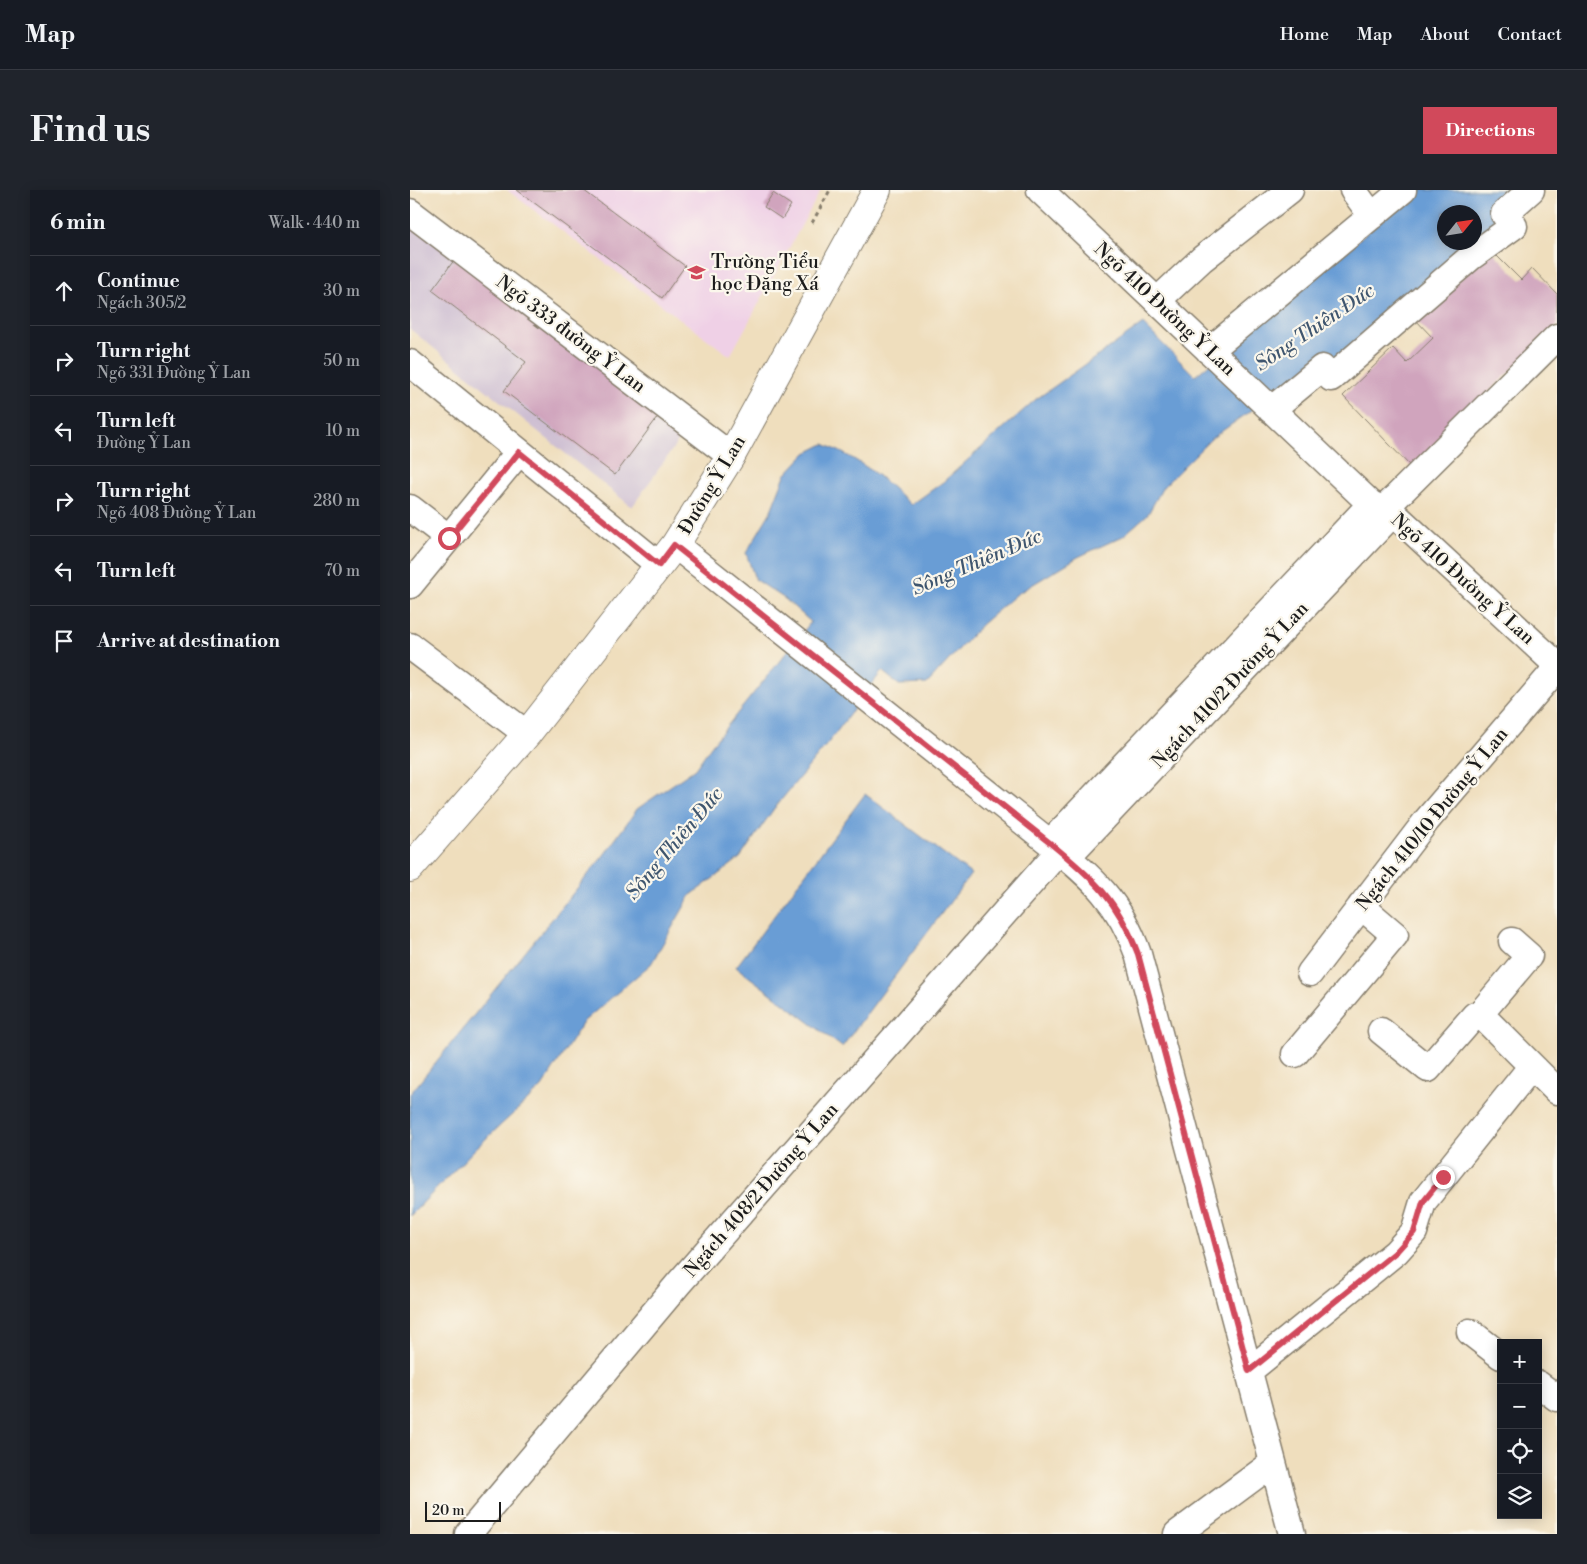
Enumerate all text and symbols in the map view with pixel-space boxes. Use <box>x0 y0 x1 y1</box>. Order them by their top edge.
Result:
text: Map <box>25 20 75 50</box>
text: Home <box>1280 23 1329 46</box>
text: Map <box>1357 23 1393 46</box>
text: About <box>1421 23 1470 46</box>
text: Contact <box>1498 23 1562 46</box>
button: Directions <box>1423 107 1557 154</box>
text: Find us <box>30 109 150 152</box>
north arrow <box>1437 205 1482 250</box>
text: 6 min <box>50 210 105 236</box>
text: Walk · 440 m <box>269 213 360 233</box>
street label: Ngõ 410 Đường Ỷ Lan <box>1089 236 1242 381</box>
place label: Trường Tiểu học Đặng Xá <box>711 250 819 296</box>
school or university icon: Trường Tiểu học Đặng Xá <box>687 263 707 283</box>
text: Continue <box>97 269 180 293</box>
street label: Ngõ 333 đường Ỷ Lan <box>491 269 651 398</box>
icon: ahead <box>50 277 78 305</box>
water label: Sông Thiên Đức <box>1250 278 1380 377</box>
text: 30 m <box>323 281 360 301</box>
text: Ngách 305/2 <box>97 293 187 313</box>
text: Turn right <box>97 339 190 363</box>
icon: right <box>50 347 78 375</box>
text: 50 m <box>323 351 360 371</box>
text: Ngõ 331 Đường Ỷ Lan <box>97 363 251 383</box>
text: Turn left <box>97 409 176 433</box>
icon: left <box>50 417 78 445</box>
text: 10 m <box>326 421 360 441</box>
street label: Đường Ỷ Lan <box>672 431 751 539</box>
text: Đường Ỷ Lan <box>97 433 191 453</box>
text: Turn right <box>97 479 190 503</box>
icon: right <box>50 487 78 515</box>
text: 280 m <box>313 491 360 511</box>
text: Ngõ 408 Đường Ỷ Lan <box>97 503 256 523</box>
street label: Ngõ 410 Đường Ỷ Lan <box>1386 507 1541 650</box>
water label: Sông Thiên Đức <box>908 524 1046 602</box>
route start <box>438 527 461 550</box>
icon: left <box>50 557 78 585</box>
text: Turn left <box>97 559 176 583</box>
text: 70 m <box>324 561 360 581</box>
street label: Ngách 410/2 Đường Ỷ Lan <box>1146 596 1314 773</box>
icon: arrive <box>50 627 78 655</box>
text: Arrive at destination <box>97 629 280 653</box>
street label: Ngách 410/10 Đường Ỷ Lan <box>1350 722 1513 915</box>
water label: Sông Thiên Đức <box>621 782 730 905</box>
street label: Ngách 408/2 Đường Ỷ Lan <box>678 1097 843 1282</box>
route end <box>1432 1166 1455 1189</box>
map controls <box>1497 1339 1542 1519</box>
button: + <box>1497 1339 1542 1384</box>
button: − <box>1497 1384 1542 1429</box>
button: locate <box>1497 1429 1542 1474</box>
button: layers <box>1497 1474 1542 1519</box>
scale bar <box>425 1499 501 1522</box>
text: 20 m <box>432 1502 464 1520</box>

